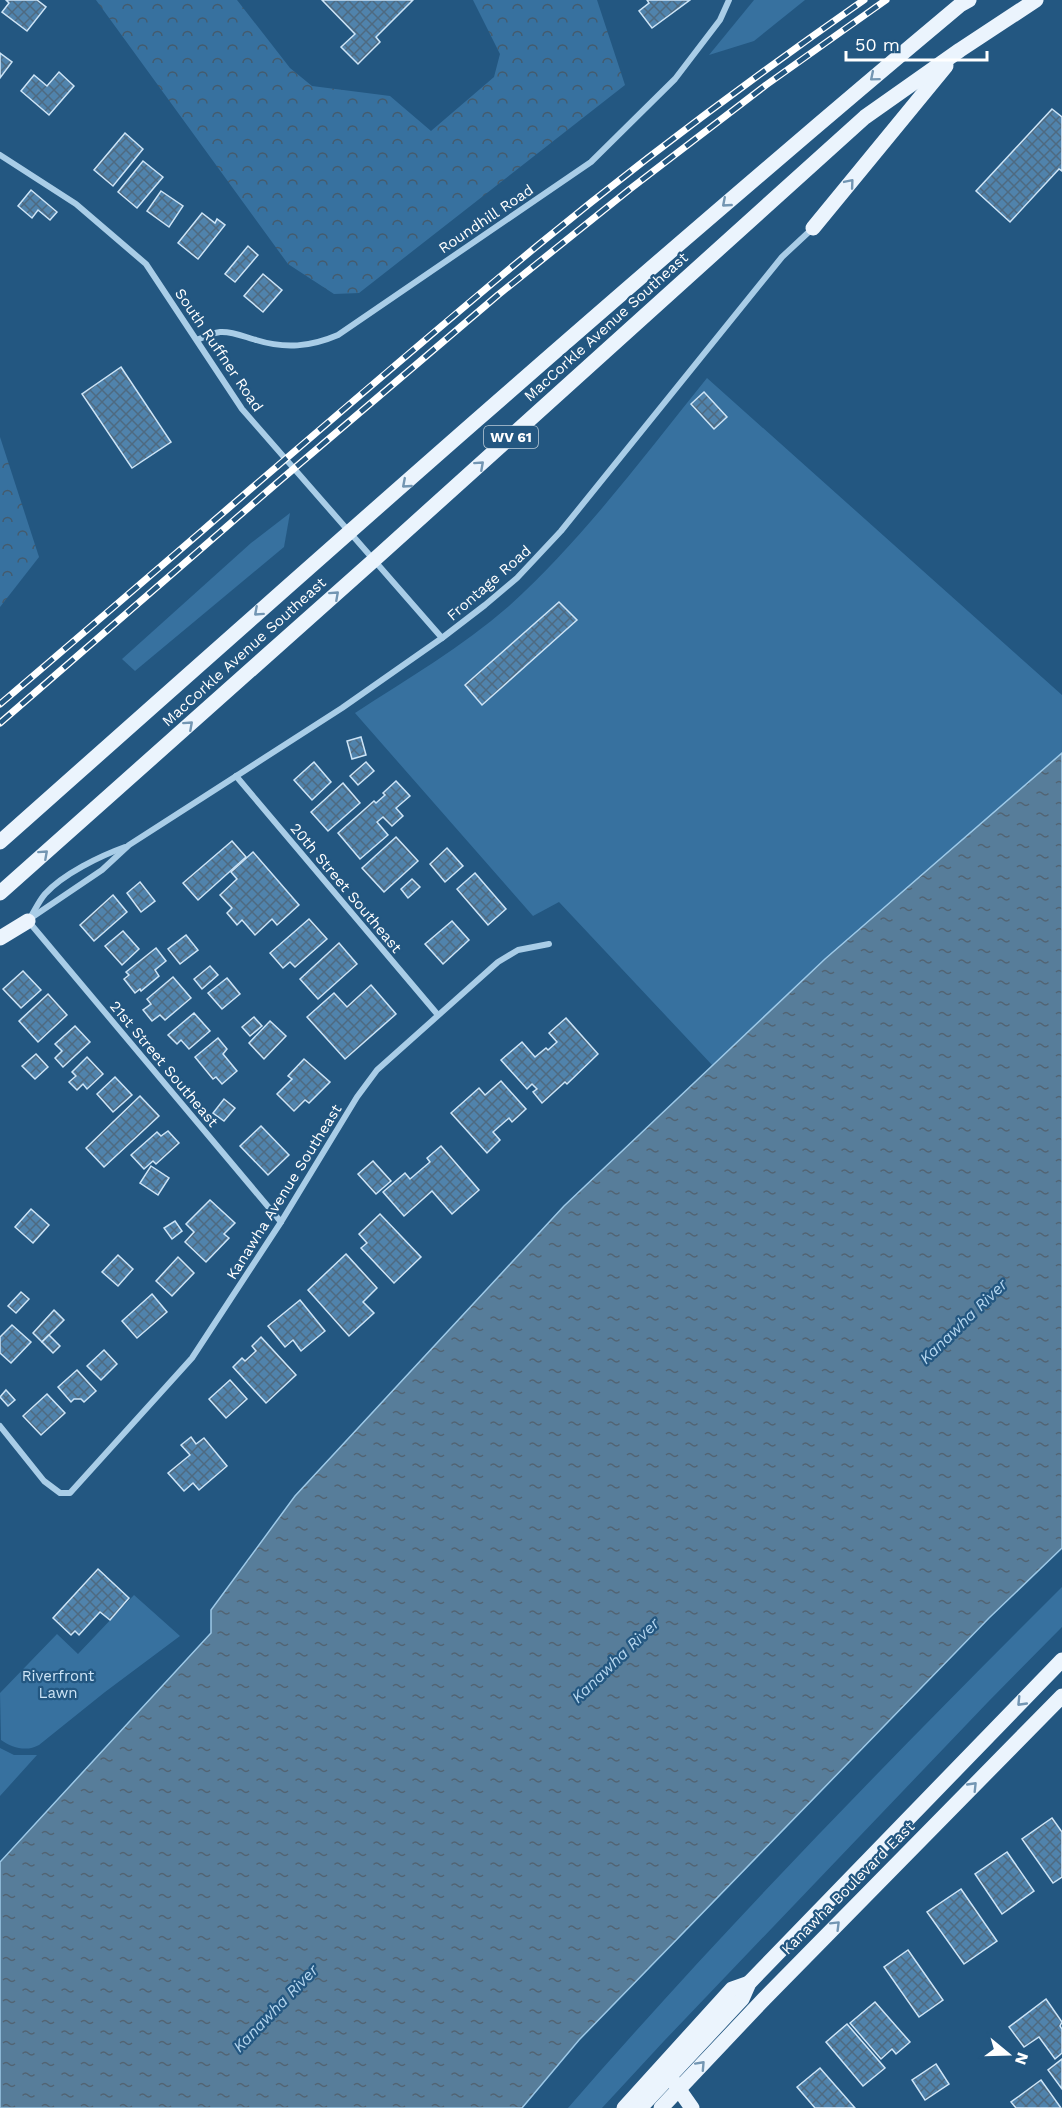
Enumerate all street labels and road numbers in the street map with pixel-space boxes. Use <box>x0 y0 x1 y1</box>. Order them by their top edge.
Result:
street label: Roundhill Road <box>435 181 537 257</box>
street label: MacCorkle Avenue Southeast <box>520 248 692 405</box>
street label: South Ruffner Road <box>171 285 267 415</box>
road number: WV 61 <box>484 426 538 448</box>
street label: Frontage Road <box>443 542 535 624</box>
street label: MacCorkle Avenue Southeast <box>158 573 330 730</box>
street label: 20th Street Southeast <box>286 819 406 957</box>
street label: 21st Street Southeast <box>106 997 222 1131</box>
street label: Kanawha Avenue Southeast <box>223 1100 346 1283</box>
street label: Kanawha Boulevard East <box>778 1817 919 1958</box>

